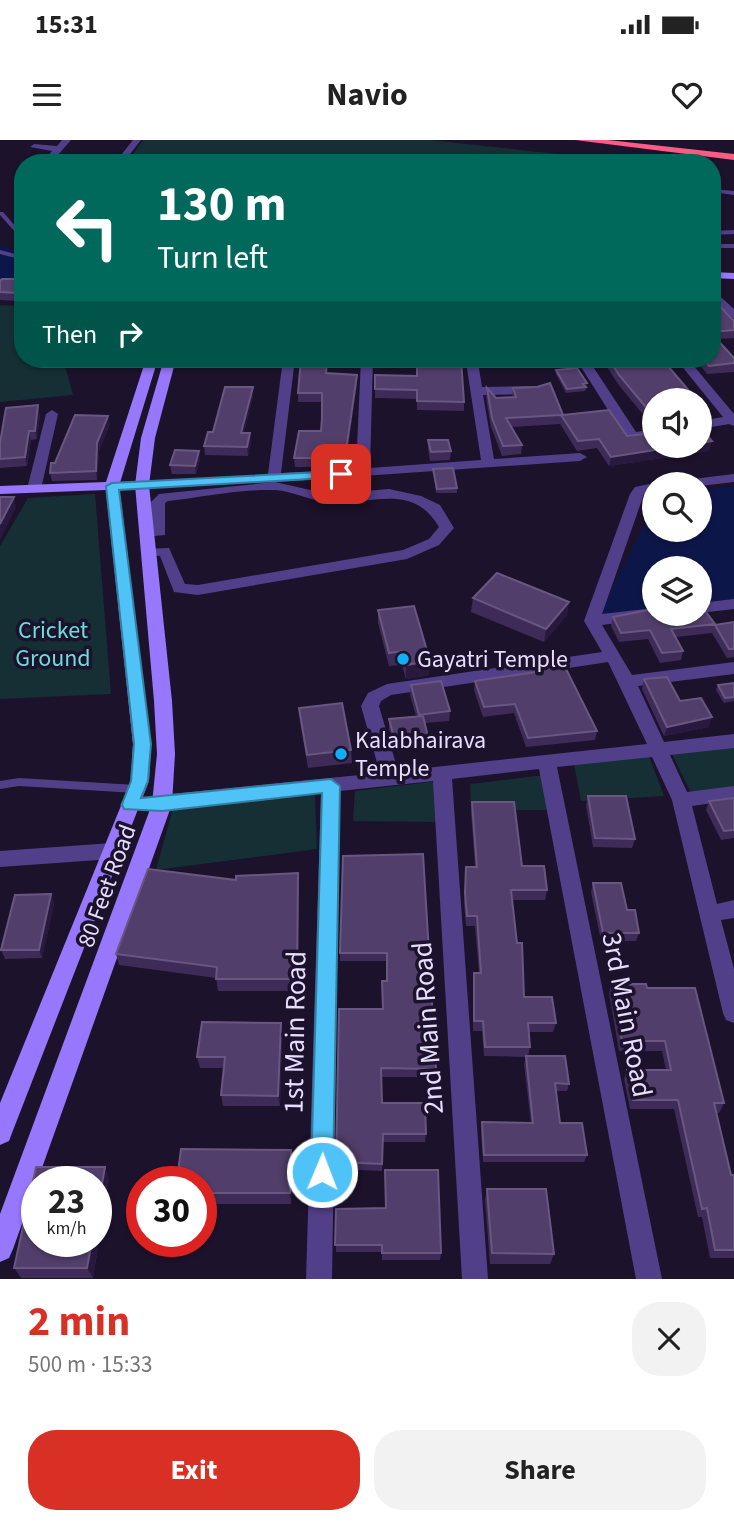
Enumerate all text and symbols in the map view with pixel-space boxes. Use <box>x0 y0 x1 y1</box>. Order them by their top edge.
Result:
text: 15:31 <box>35 6 98 43</box>
text: Navio <box>326 72 408 118</box>
icon: menu <box>28 76 66 114</box>
icon: heart <box>668 76 706 114</box>
text: 130 m <box>157 170 286 240</box>
icon: left <box>42 182 133 273</box>
text: Turn left <box>157 235 268 281</box>
icon: right <box>111 315 149 353</box>
text: Then <box>42 316 97 353</box>
map controls <box>642 388 712 626</box>
button: sound <box>642 388 712 458</box>
pin <box>311 444 371 504</box>
icon: arrive <box>322 455 360 493</box>
button: search <box>642 472 712 542</box>
button: layers <box>642 556 712 626</box>
park label: Cricket Ground <box>15 613 91 676</box>
place label: Gayatri Temple <box>417 642 568 677</box>
marker: Gayatri Temple <box>395 651 411 667</box>
place label: Kalabhairava Temple <box>355 723 486 786</box>
marker: Kalabhairava Temple <box>333 746 349 762</box>
street label: 80 Feet Road <box>69 820 145 952</box>
street label: 3rd Main Road <box>591 929 663 1101</box>
street label: 2nd Main Road <box>402 940 454 1116</box>
street label: 1st Main Road <box>274 950 316 1114</box>
position arrow <box>285 1135 359 1209</box>
speed limit sign: 30 <box>126 1166 217 1257</box>
text: 23 <box>48 1177 85 1227</box>
text: km/h <box>47 1216 86 1241</box>
text: 2 min <box>28 1292 130 1352</box>
button: close <box>632 1302 706 1376</box>
text: 500 m · 15:33 <box>28 1348 152 1381</box>
button: Exit <box>28 1430 360 1510</box>
button: Share <box>374 1430 706 1510</box>

